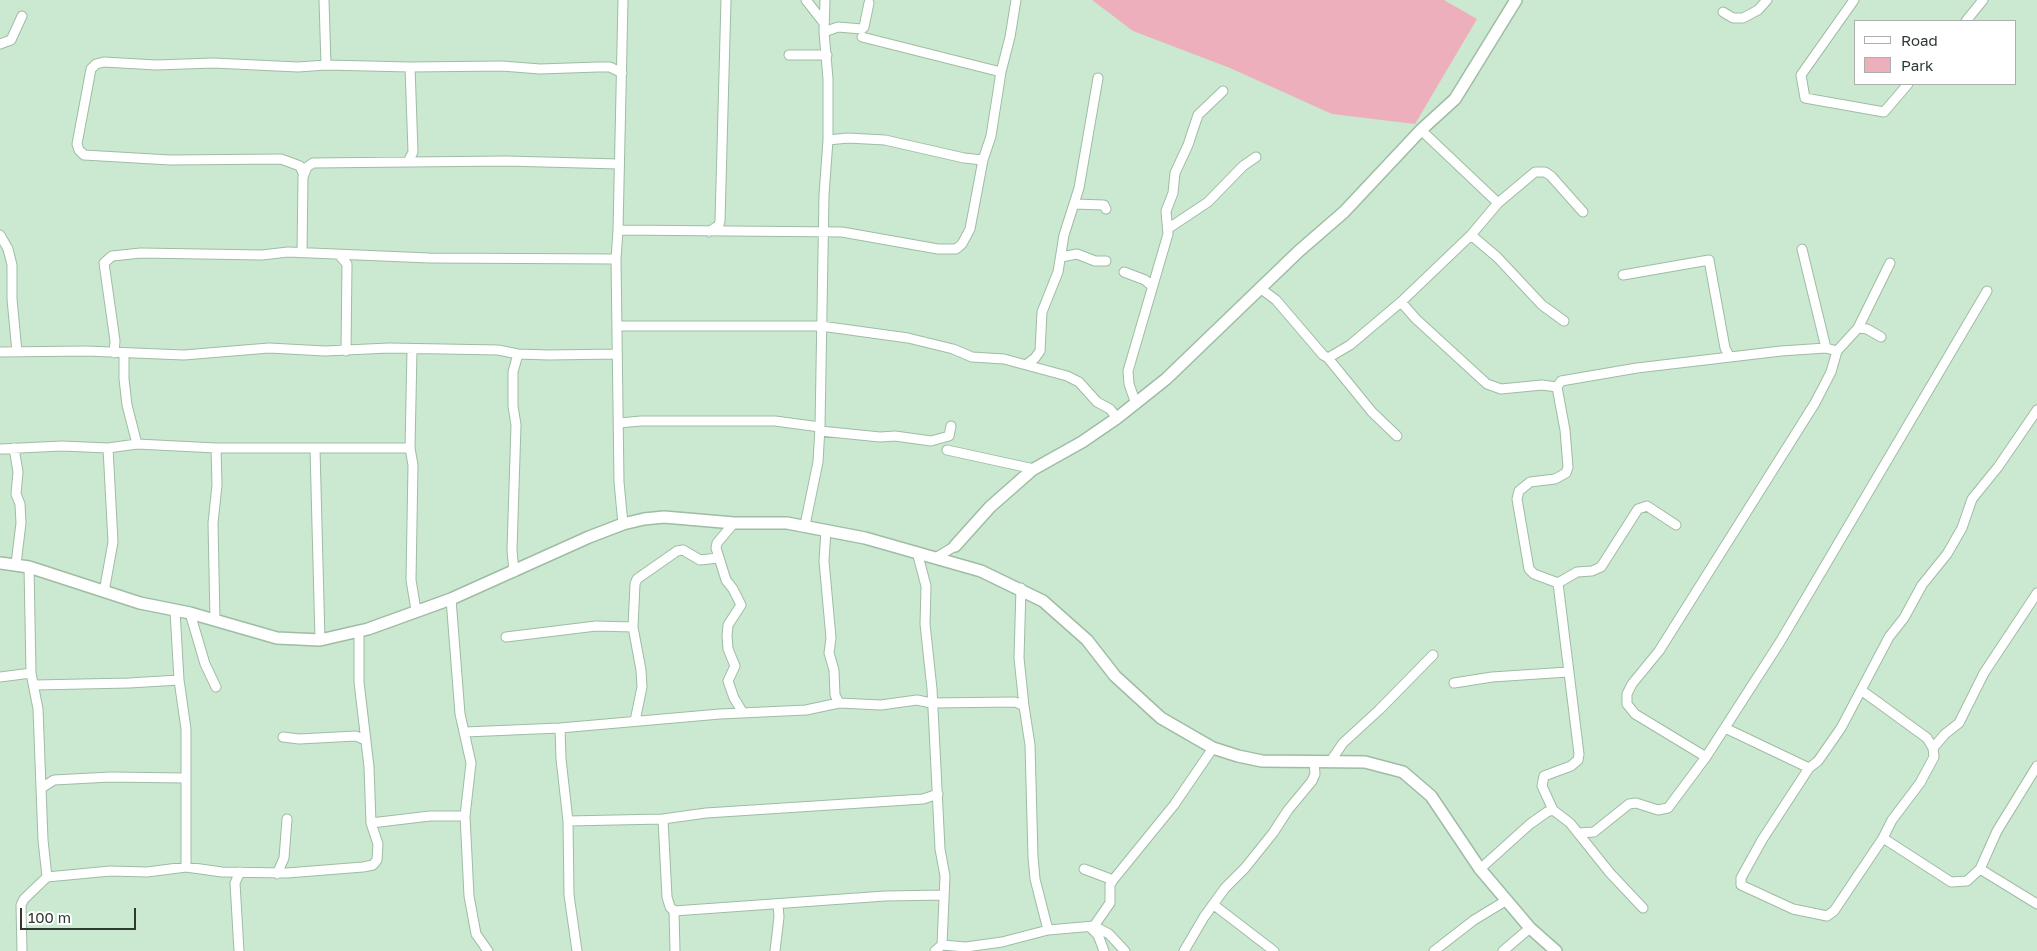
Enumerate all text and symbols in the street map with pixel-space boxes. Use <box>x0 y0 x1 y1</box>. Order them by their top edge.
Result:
legend <box>1854 20 2017 85</box>
text: Road <box>1901 31 1938 49</box>
text: Park <box>1901 56 1933 74</box>
scale bar <box>22 898 139 930</box>
text: 100 m <box>28 908 71 926</box>

